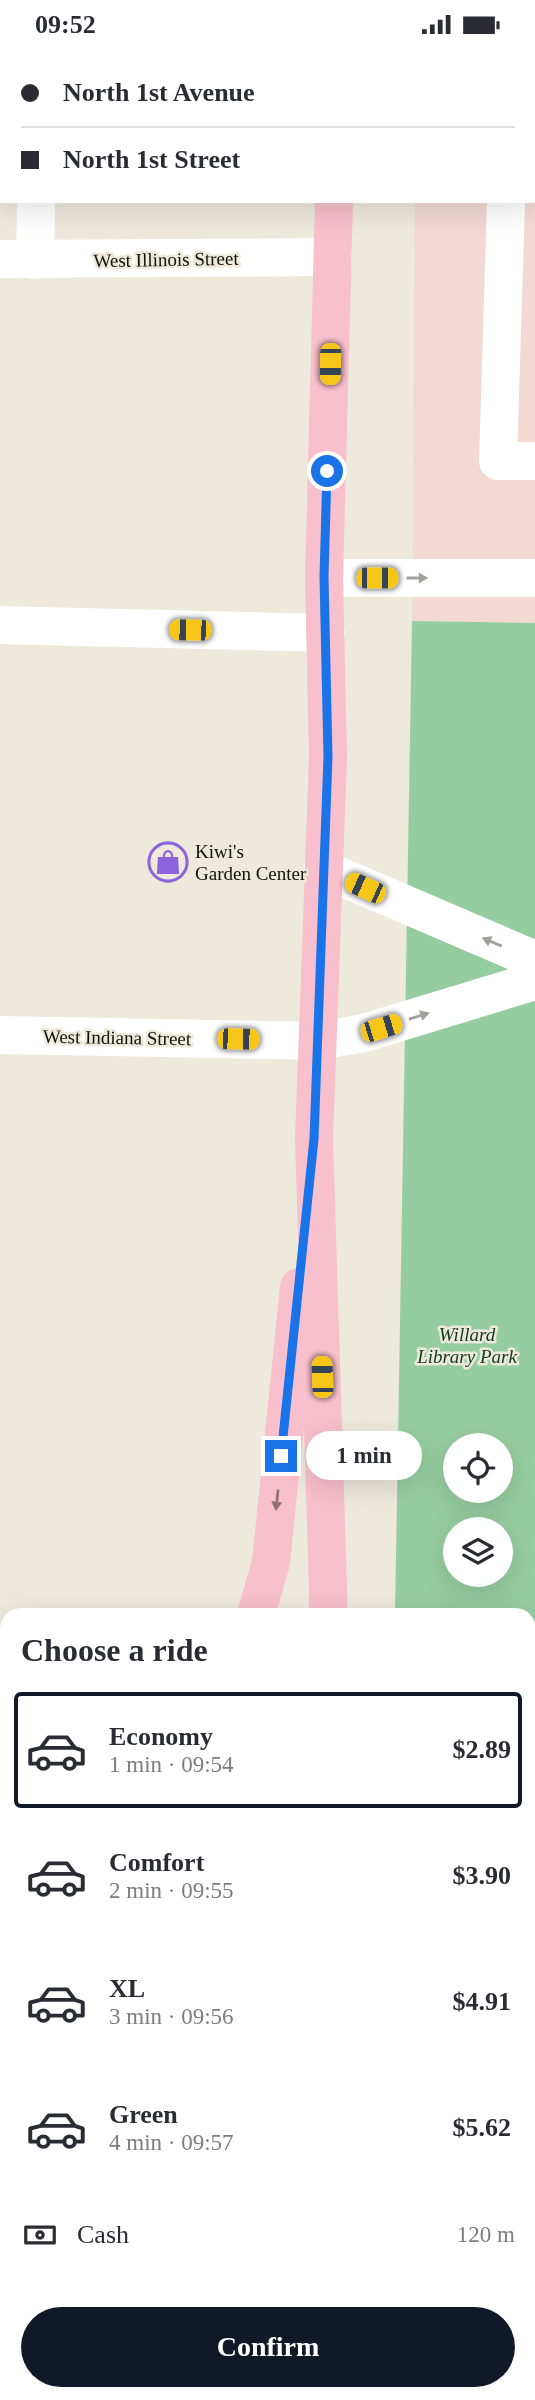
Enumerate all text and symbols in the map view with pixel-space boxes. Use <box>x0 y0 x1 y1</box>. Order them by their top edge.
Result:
text: 09:52 <box>35 10 96 39</box>
text: North 1st Avenue <box>63 78 255 107</box>
text: North 1st Street <box>63 145 240 174</box>
street label: West Illinois Street <box>93 248 239 271</box>
car <box>320 343 341 385</box>
route start <box>311 455 343 487</box>
car <box>357 568 399 589</box>
one-way arrow <box>406 572 428 584</box>
car <box>169 619 212 641</box>
shop icon: Kiwi's Garden Center <box>147 841 189 883</box>
place label: Kiwi's Garden Center <box>195 841 307 884</box>
car <box>342 870 389 906</box>
one-way arrow <box>482 936 502 948</box>
one-way arrow <box>409 1011 430 1021</box>
car <box>358 1012 405 1044</box>
street label: West Indiana Street <box>43 1026 192 1049</box>
car <box>217 1028 260 1050</box>
park label: Willard Library Park <box>416 1324 517 1367</box>
car <box>311 1356 334 1398</box>
callout: 1 min <box>306 1431 421 1481</box>
map controls <box>443 1433 513 1587</box>
button: locate <box>443 1433 513 1503</box>
route end <box>265 1440 297 1472</box>
text: 1 min <box>336 1443 392 1468</box>
one-way arrow <box>271 1489 282 1511</box>
button: layers <box>443 1517 513 1587</box>
text: Choose a ride <box>21 1632 208 1668</box>
icon: car <box>25 1719 88 1782</box>
text: Economy <box>109 1722 213 1751</box>
text: $2.89 <box>453 1735 511 1764</box>
text: 1 min · 09:54 <box>109 1752 234 1777</box>
icon: car <box>25 1845 88 1908</box>
text: Comfort <box>109 1848 204 1877</box>
text: $3.90 <box>453 1861 511 1890</box>
text: 2 min · 09:55 <box>109 1878 234 1903</box>
icon: car <box>25 1971 88 2034</box>
text: XL <box>109 1974 145 2003</box>
text: $4.91 <box>453 1987 511 2016</box>
text: 3 min · 09:56 <box>109 2004 234 2029</box>
icon: car <box>25 2097 88 2160</box>
text: Green <box>109 2100 178 2129</box>
text: $5.62 <box>453 2113 511 2142</box>
text: 4 min · 09:57 <box>109 2130 234 2155</box>
icon: cash <box>21 2216 59 2254</box>
text: Cash <box>77 2220 129 2249</box>
text: 120 m <box>457 2222 515 2247</box>
button: Confirm <box>21 2307 515 2387</box>

